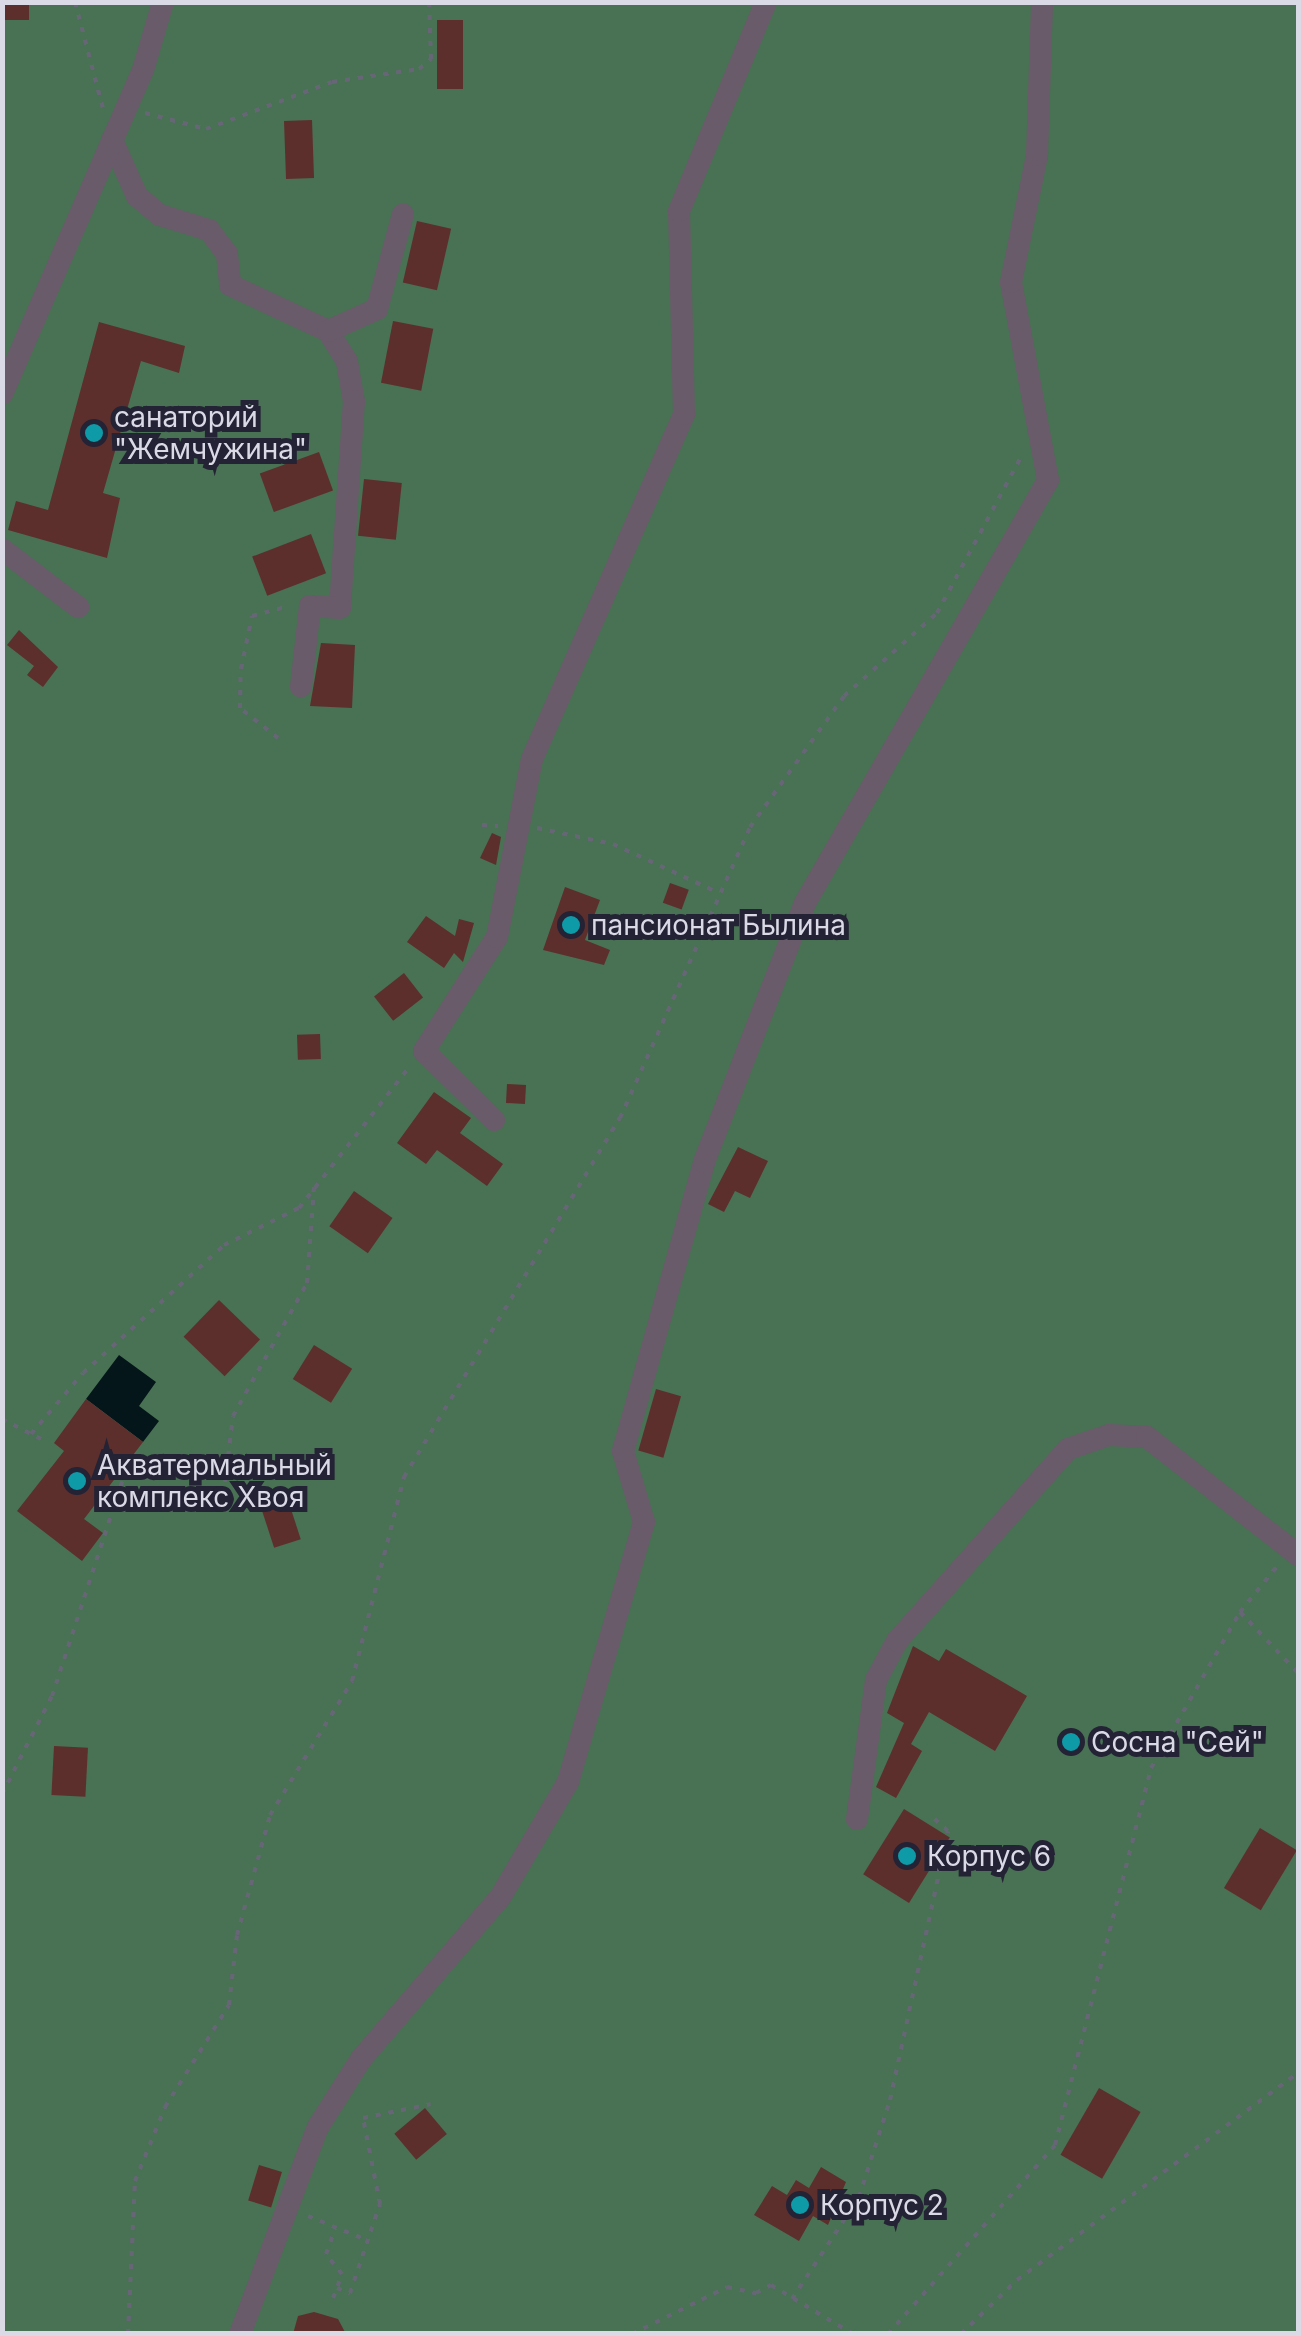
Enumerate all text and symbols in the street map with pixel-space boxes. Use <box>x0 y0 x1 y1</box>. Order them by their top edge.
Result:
place label: санаторий "Жемчужина" <box>114 400 307 466</box>
marker: санаторий "Жемчужина" <box>83 422 105 444</box>
place label: пансионат Былина <box>591 908 846 942</box>
marker: пансионат Былина <box>560 914 582 936</box>
place label: Акватермальный комплекс Хвоя <box>97 1448 332 1514</box>
marker: Акватермальный комплекс Хвоя <box>66 1470 88 1492</box>
place label: Сосна "Сей" <box>1091 1725 1264 1759</box>
marker: Сосна "Сей" <box>1060 1731 1082 1753</box>
place label: Корпус 6 <box>927 1839 1051 1873</box>
marker: Корпус 6 <box>896 1845 918 1867</box>
place label: Корпус 2 <box>820 2188 944 2222</box>
marker: Корпус 2 <box>789 2194 811 2216</box>

